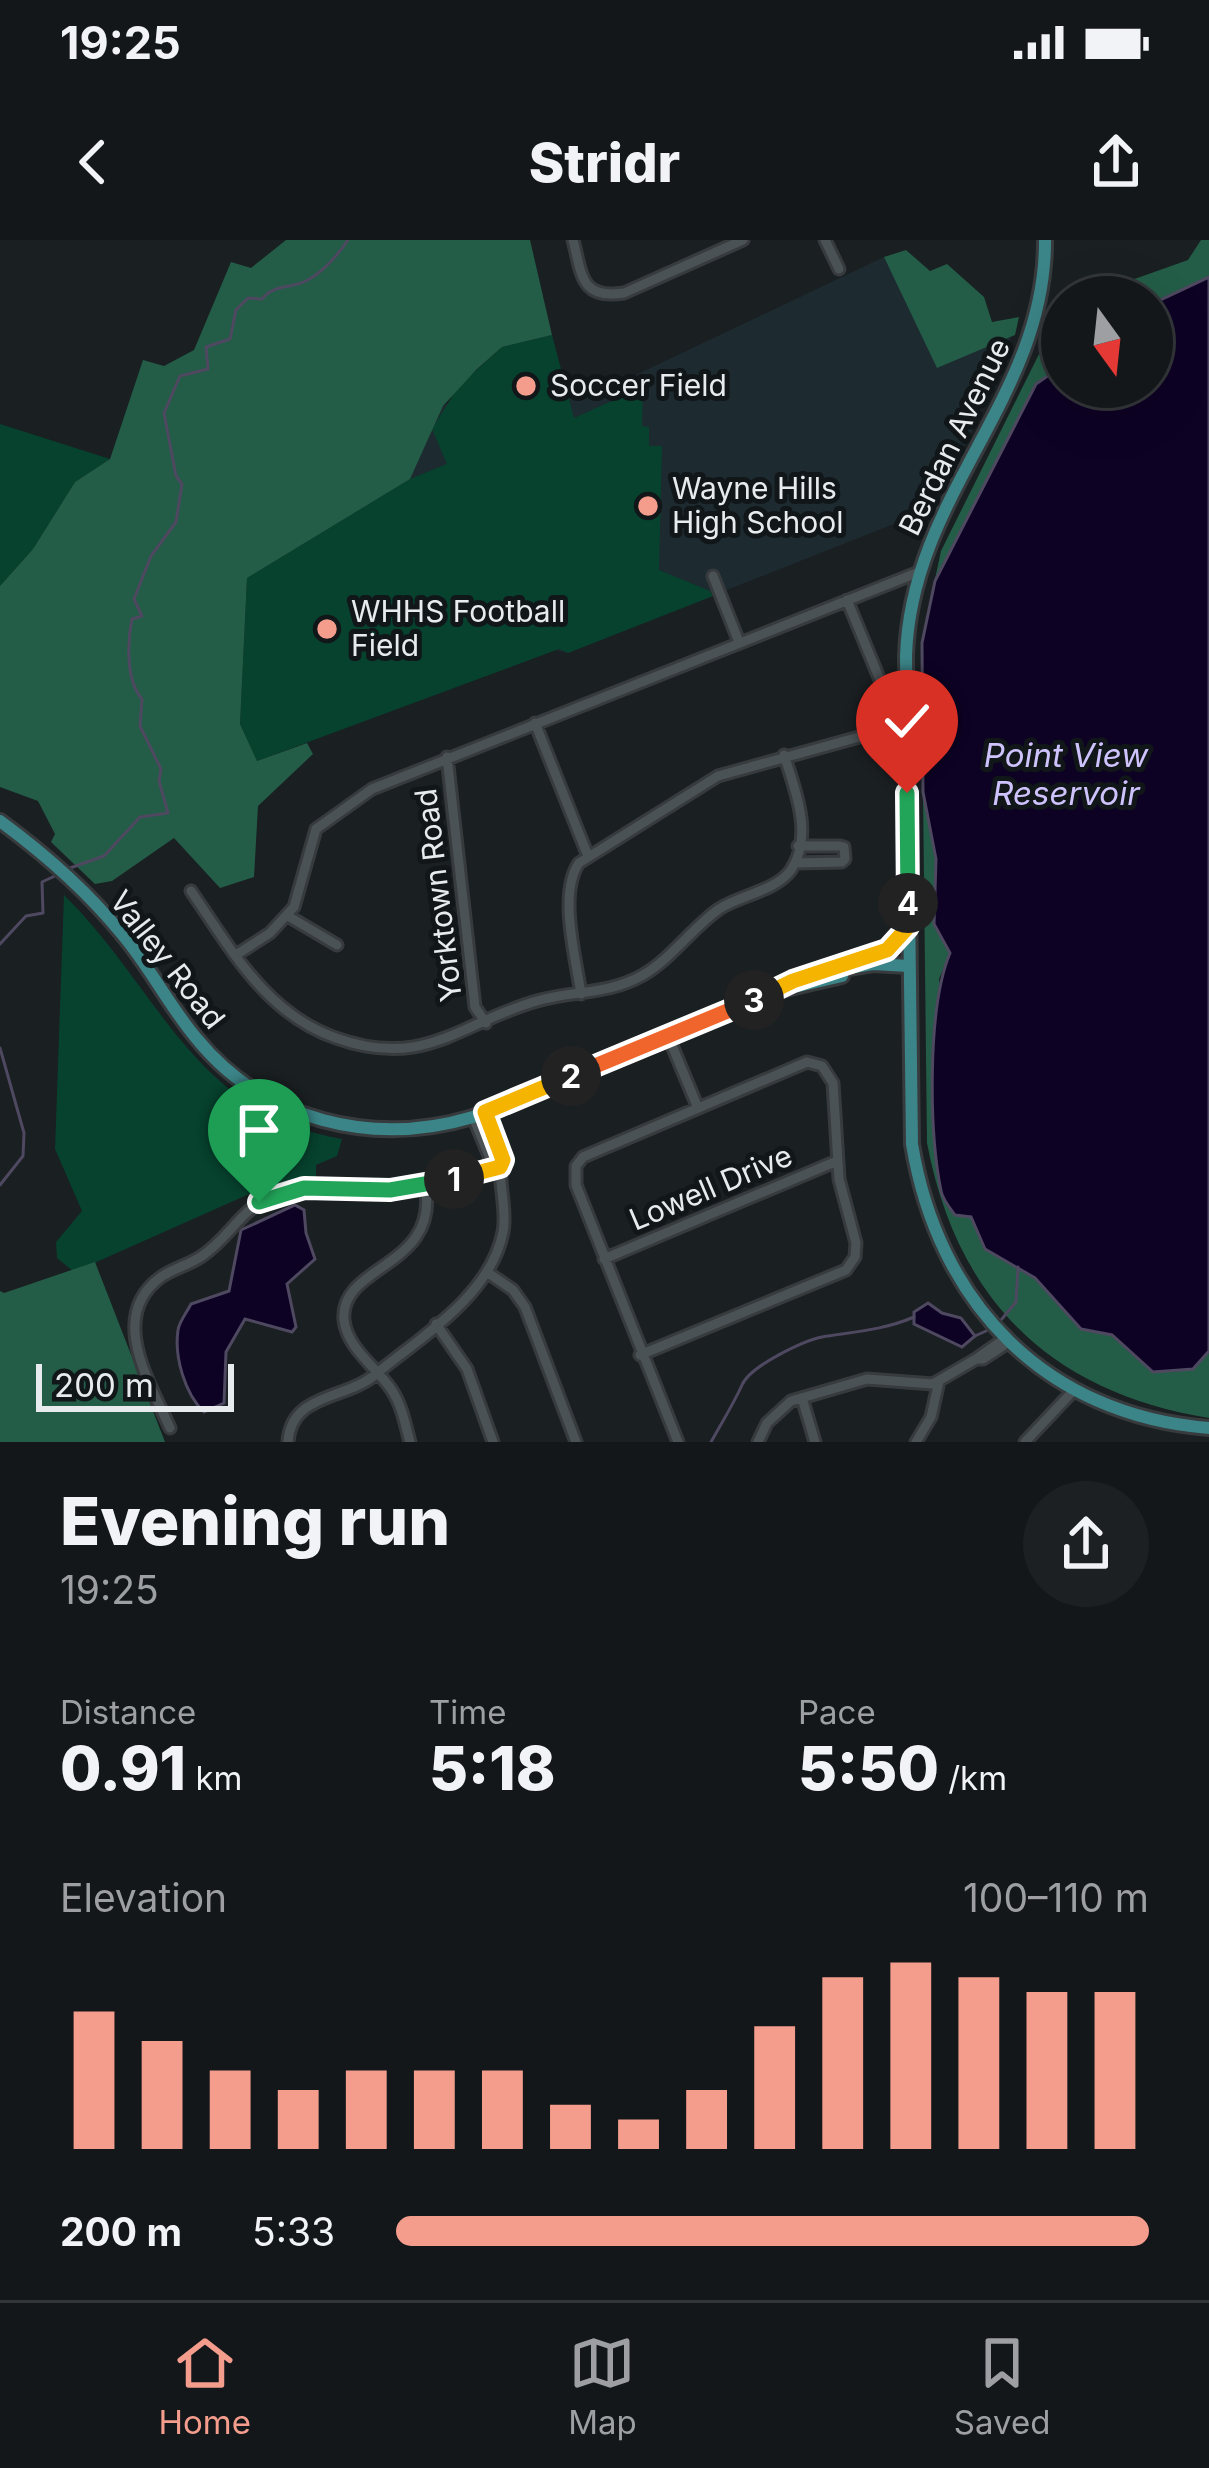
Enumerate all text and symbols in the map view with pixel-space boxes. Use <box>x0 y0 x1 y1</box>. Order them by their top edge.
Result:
text: 19:25 <box>60 15 181 70</box>
icon: back <box>60 129 126 195</box>
icon: share <box>1083 129 1149 195</box>
text: Stridr <box>529 130 680 195</box>
north arrow <box>1041 276 1173 408</box>
map controls <box>1041 276 1173 408</box>
street label: Berdan Avenue <box>891 332 1017 541</box>
place label: Soccer Field <box>550 367 727 403</box>
marker: Soccer Field <box>513 373 539 399</box>
place label: Wayne Hills High School <box>672 470 844 540</box>
marker: Wayne Hills High School <box>635 493 661 519</box>
place label: WHHS Football Field <box>351 593 565 663</box>
marker: WHHS Football Field <box>314 616 340 642</box>
pin <box>856 670 958 793</box>
icon: check <box>874 688 940 754</box>
water label: Point View Reservoir <box>984 735 1149 813</box>
street label: Yorktown Road <box>407 787 469 1004</box>
pin: 4 <box>878 873 938 933</box>
street label: Valley Road <box>103 883 233 1036</box>
text: 4 <box>897 883 919 923</box>
pin: 3 <box>724 970 784 1030</box>
text: 3 <box>743 980 765 1020</box>
pin: 2 <box>541 1046 601 1106</box>
text: 2 <box>561 1056 581 1096</box>
pin <box>208 1079 310 1202</box>
icon: arrive <box>226 1097 292 1163</box>
street label: Lowell Drive <box>624 1137 797 1238</box>
pin: 1 <box>424 1149 484 1209</box>
text: 1 <box>447 1159 461 1199</box>
scale bar <box>36 1358 234 1411</box>
text: 200 m <box>54 1365 154 1405</box>
text: Evening run <box>60 1481 450 1561</box>
button: share <box>1023 1481 1149 1607</box>
text: 19:25 <box>60 1566 159 1613</box>
text: Distance <box>60 1692 196 1732</box>
text: Time <box>429 1692 506 1732</box>
text: Pace <box>798 1692 876 1732</box>
text: 0.91 <box>60 1732 186 1804</box>
text: 5:18 <box>429 1732 556 1804</box>
text: 5:50 <box>798 1732 939 1804</box>
text: km <box>186 1758 242 1798</box>
text: /km <box>939 1758 1007 1798</box>
text: Elevation <box>60 1874 227 1921</box>
text: 100–110 m <box>963 1874 1149 1921</box>
text: 200 m <box>60 2208 182 2255</box>
text: 5:33 <box>252 2208 335 2255</box>
tab: Home <box>159 2330 251 2442</box>
tab: Map <box>568 2330 637 2442</box>
tab: Saved <box>954 2330 1050 2442</box>

